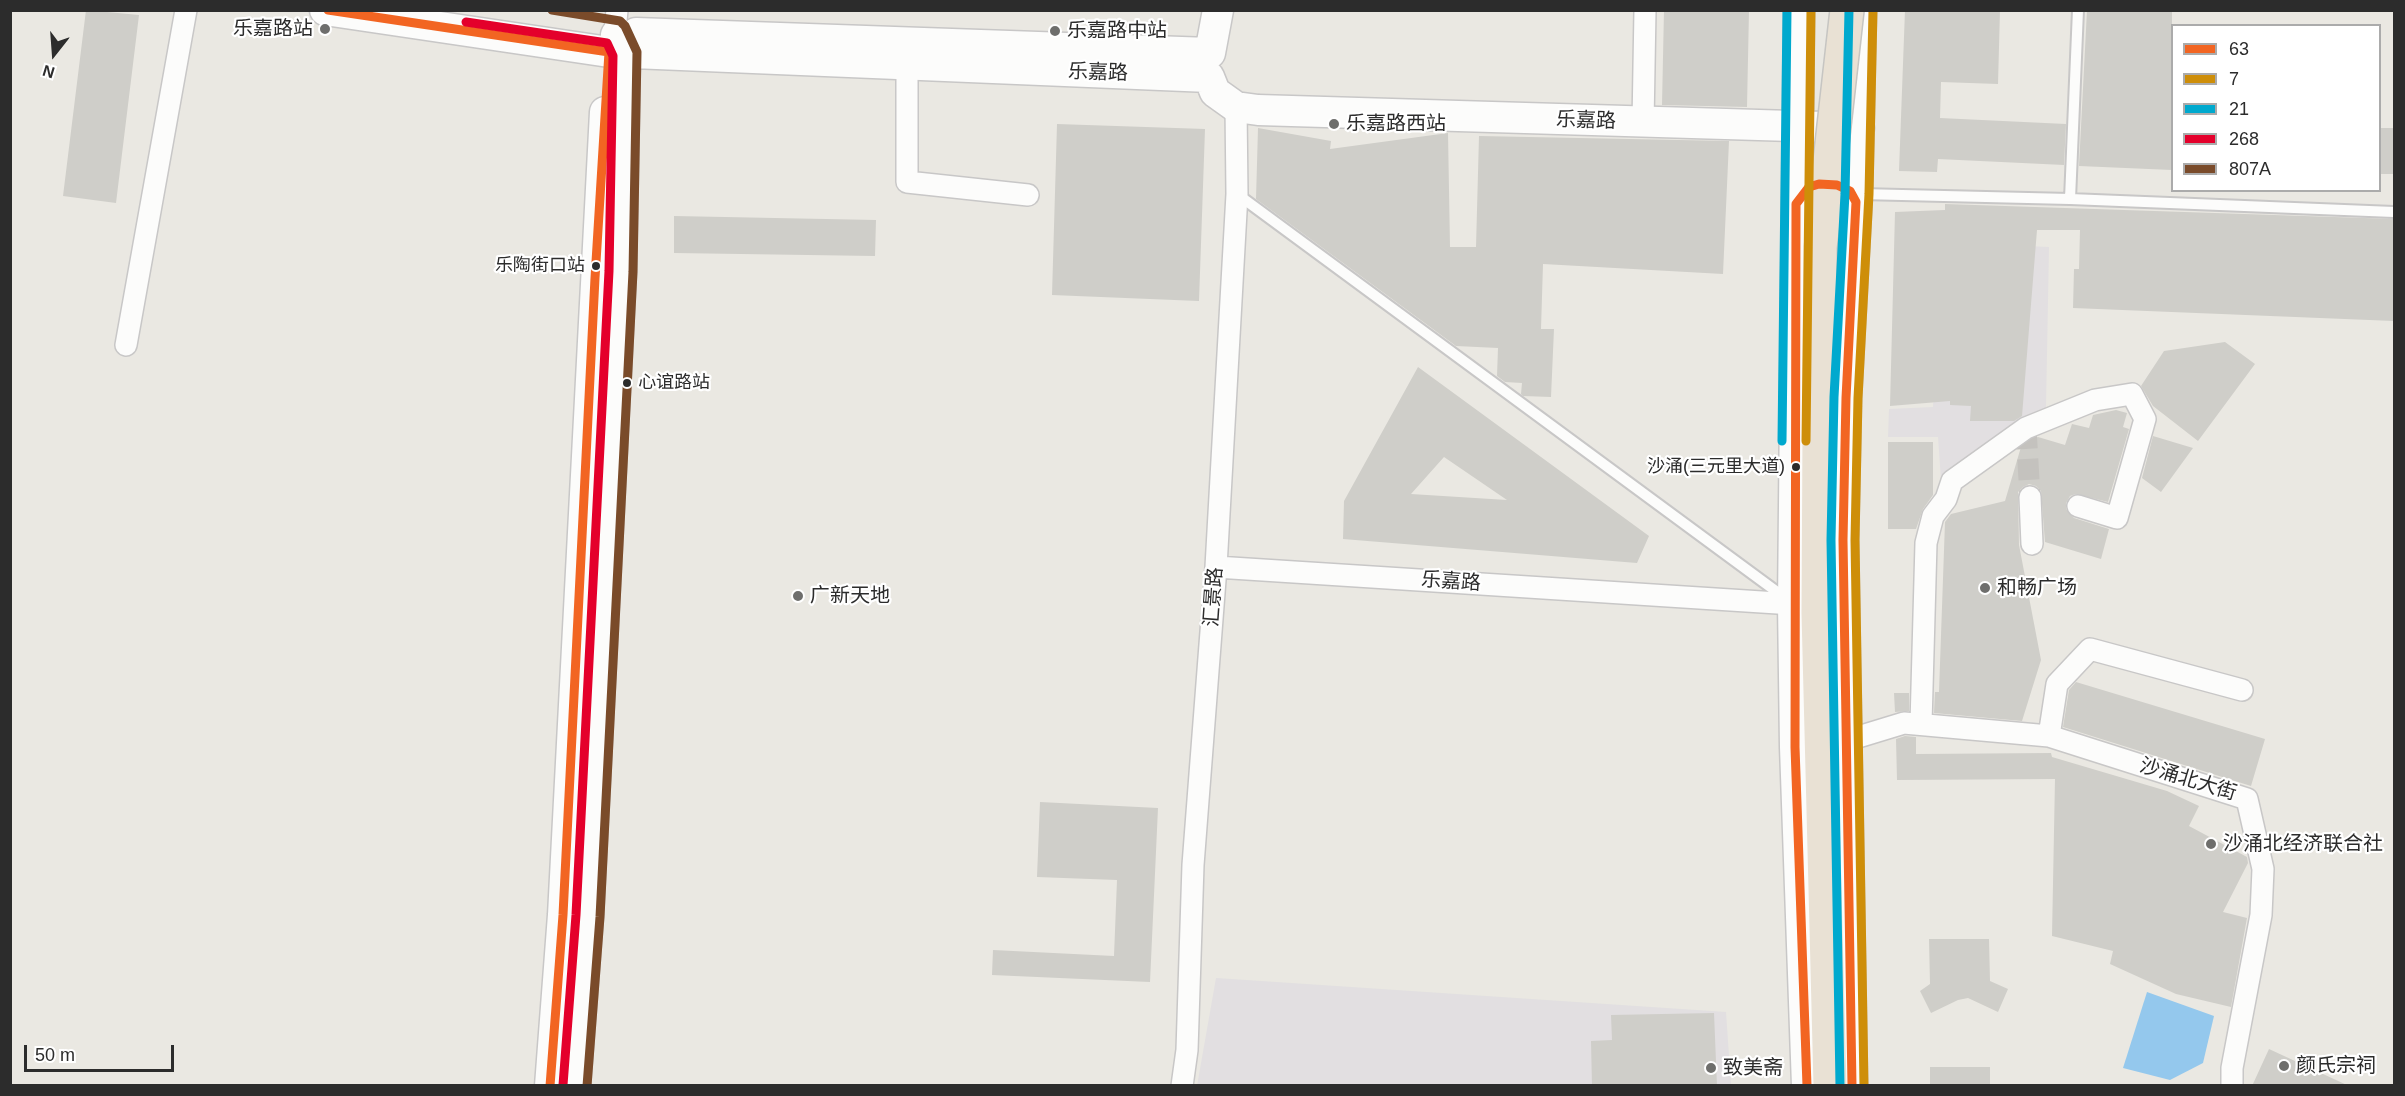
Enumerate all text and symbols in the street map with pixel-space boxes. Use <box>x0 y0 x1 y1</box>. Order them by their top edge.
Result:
place label: 乐嘉路站 <box>233 17 313 41</box>
place label: 乐嘉路中站 <box>1067 19 1167 43</box>
marker: 乐嘉路站 <box>318 22 332 36</box>
north arrow <box>24 24 84 84</box>
marker: 乐嘉路中站 <box>1048 24 1062 38</box>
legend <box>2171 24 2381 192</box>
text: 63 <box>2229 39 2249 59</box>
street label: 乐嘉路 <box>1068 60 1128 86</box>
text: N <box>41 62 57 82</box>
text: 7 <box>2229 69 2239 89</box>
text: 21 <box>2229 99 2249 119</box>
street label: 乐嘉路 <box>1556 108 1616 134</box>
place label: 乐嘉路西站 <box>1346 112 1446 136</box>
marker: 乐嘉路西站 <box>1327 117 1341 131</box>
text: 268 <box>2229 129 2259 149</box>
text: 807A <box>2229 159 2271 179</box>
place label: 乐陶街口站 <box>495 255 585 277</box>
marker: 乐陶街口站 <box>590 260 602 272</box>
place label: 心谊路站 <box>638 372 710 394</box>
marker: 心谊路站 <box>621 377 633 389</box>
place label: 沙涌(三元里大道) <box>1647 456 1785 478</box>
marker: 沙涌(三元里大道) <box>1790 461 1802 473</box>
street label: 汇景路 <box>1200 566 1228 628</box>
street label: 乐嘉路 <box>1420 568 1482 596</box>
place label: 和畅广场 <box>1997 576 2077 600</box>
marker: 和畅广场 <box>1978 581 1992 595</box>
place label: 广新天地 <box>810 584 890 608</box>
marker: 广新天地 <box>791 589 805 603</box>
street label: 沙涌北大街 <box>2137 754 2239 806</box>
place label: 沙涌北经济联合社 <box>2223 832 2383 856</box>
marker: 沙涌北经济联合社 <box>2204 837 2218 851</box>
scale bar <box>27 1033 177 1071</box>
text: 50 m <box>35 1045 75 1065</box>
place label: 颜氏宗祠 <box>2296 1054 2376 1078</box>
place label: 致美斋 <box>1723 1056 1783 1080</box>
marker: 颜氏宗祠 <box>2277 1059 2291 1073</box>
marker: 致美斋 <box>1704 1061 1718 1075</box>

